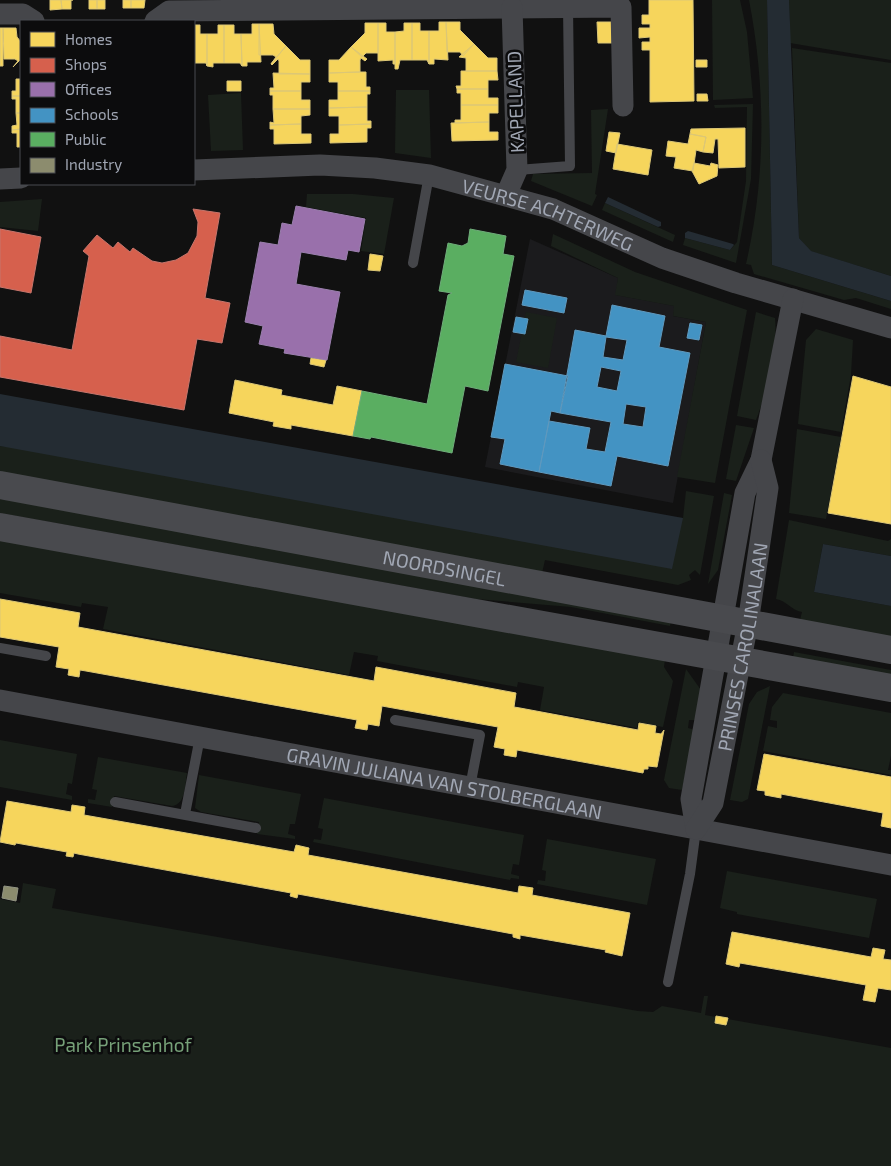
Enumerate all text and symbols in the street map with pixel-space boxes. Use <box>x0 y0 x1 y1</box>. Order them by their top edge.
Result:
legend <box>20 20 195 185</box>
text: Homes <box>65 30 112 48</box>
street label: KAPELLAND <box>502 50 528 154</box>
text: Shops <box>65 55 107 73</box>
text: Offices <box>65 80 112 98</box>
text: Schools <box>65 105 119 123</box>
text: Public <box>65 130 106 148</box>
text: Industry <box>65 155 122 173</box>
street label: VEURSE ACHTERWEG <box>460 173 637 255</box>
street label: PRINSES CAROLINALAAN <box>712 541 771 753</box>
street label: NOORDSINGEL <box>381 545 508 590</box>
street label: GRAVIN JULIANA VAN STOLBERGLAAN <box>285 742 604 823</box>
park label: Park Prinsenhof <box>54 1033 192 1056</box>

